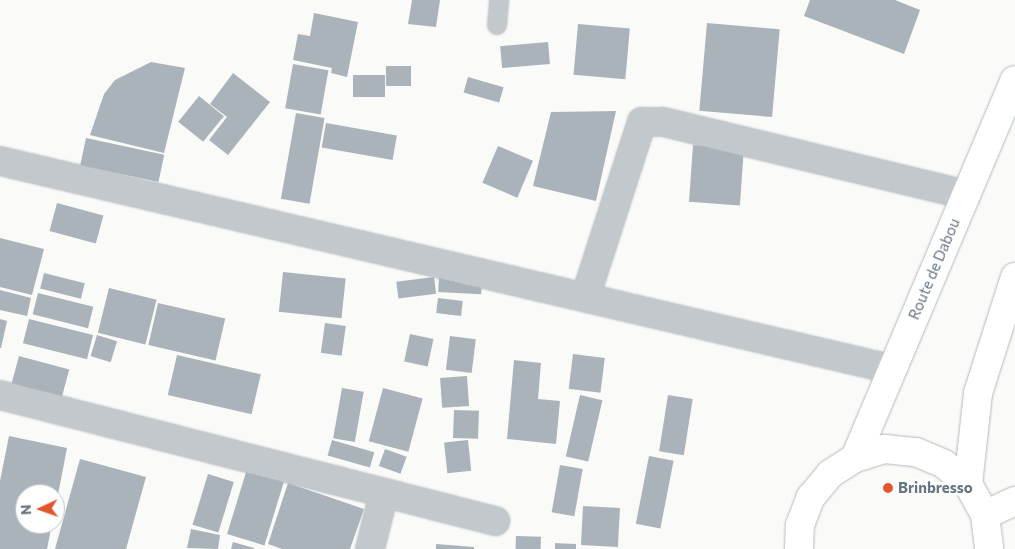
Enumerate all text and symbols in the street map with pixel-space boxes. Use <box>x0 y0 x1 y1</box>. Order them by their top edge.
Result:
street label: Route de Dabou <box>905 216 963 322</box>
place label: Brinbresso <box>898 479 973 497</box>
marker: Brinbresso <box>882 482 894 494</box>
north arrow <box>15 484 65 534</box>
text: N <box>17 504 34 515</box>

